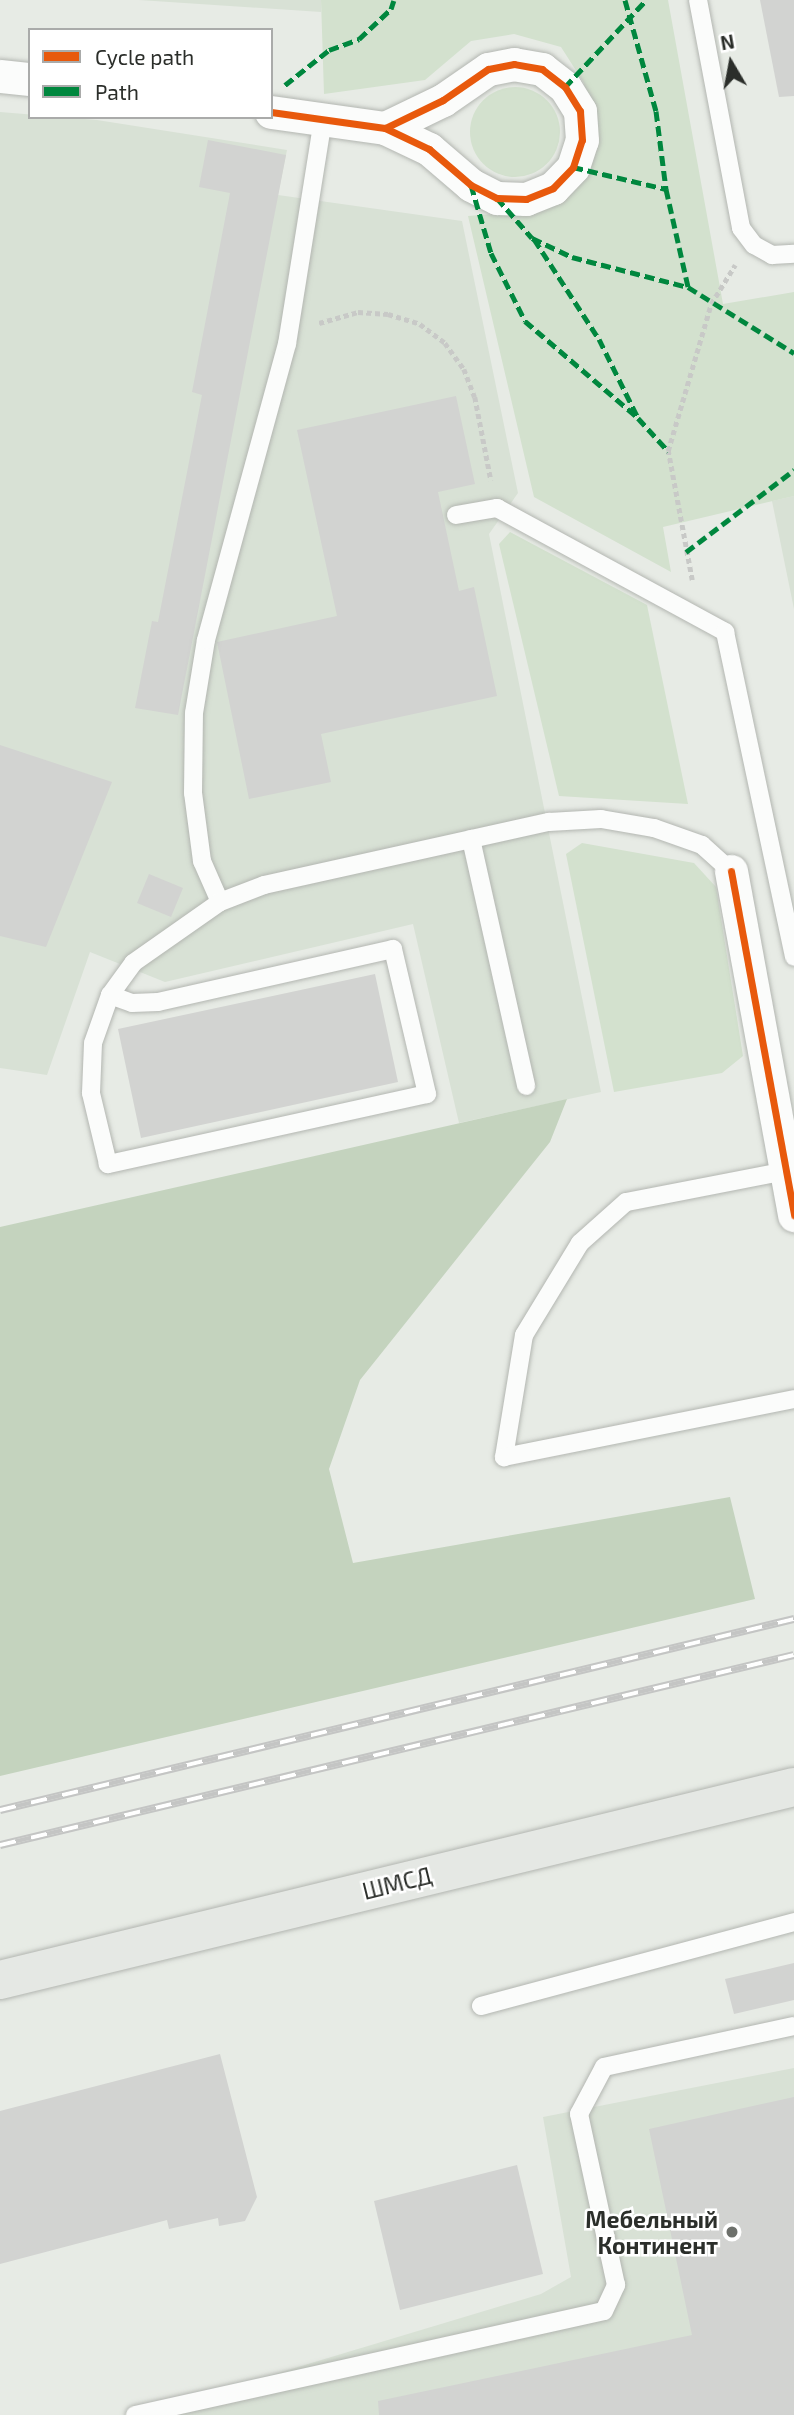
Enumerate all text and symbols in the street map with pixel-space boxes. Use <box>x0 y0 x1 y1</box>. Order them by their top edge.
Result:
legend <box>28 28 273 119</box>
north arrow <box>696 28 766 98</box>
text: N <box>719 29 736 54</box>
text: Cycle path <box>95 44 194 69</box>
text: Path <box>95 79 139 104</box>
street label: ШМСД <box>359 1861 435 1905</box>
place label: Мебельный Континент <box>585 2205 718 2259</box>
marker: Мебельный Континент <box>724 2224 740 2240</box>

